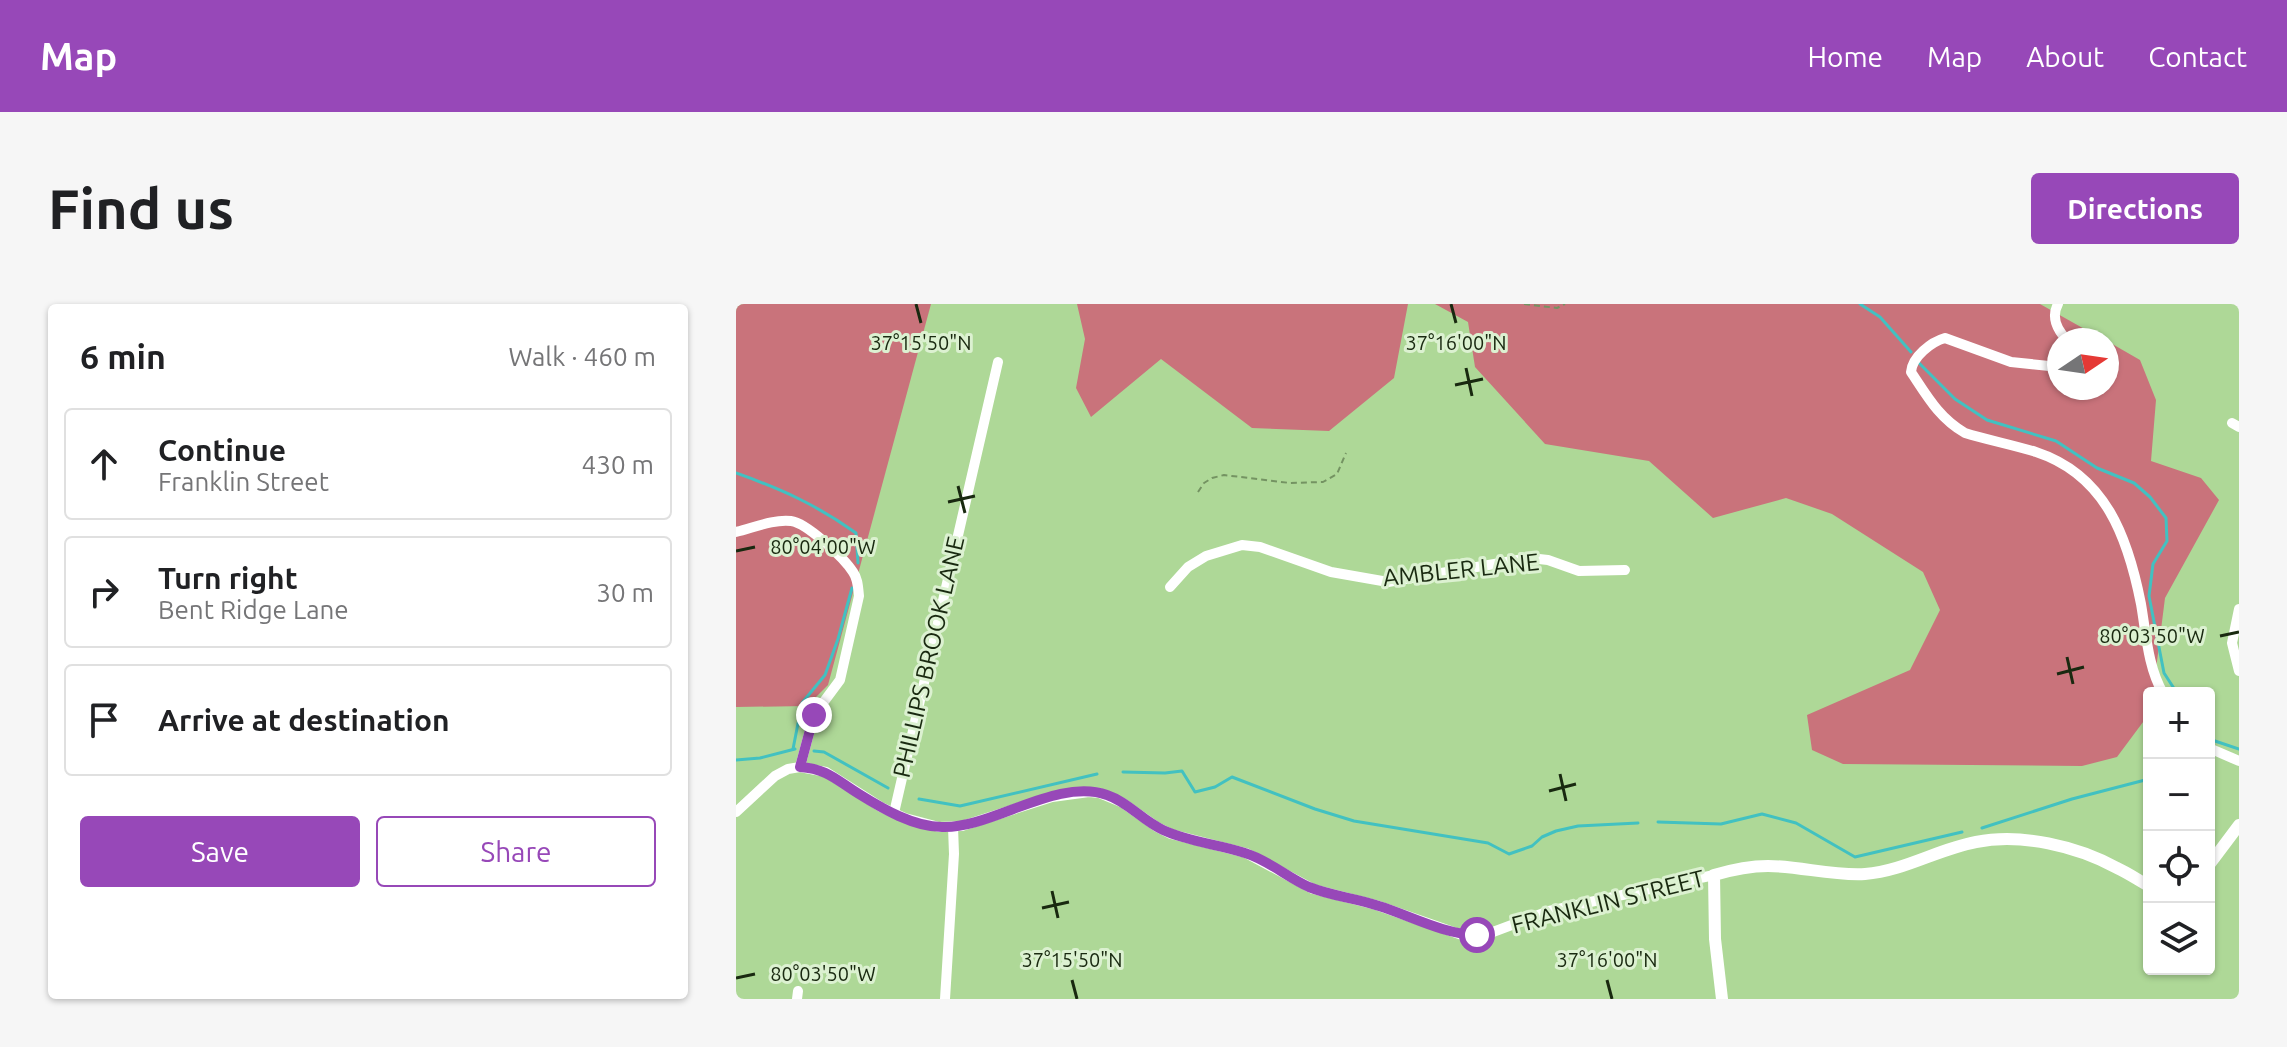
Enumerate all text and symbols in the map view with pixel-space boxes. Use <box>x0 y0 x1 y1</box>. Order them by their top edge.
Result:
text: Map <box>40 35 117 77</box>
text: Home <box>1808 41 1883 72</box>
text: Map <box>1927 41 1982 72</box>
text: About <box>2026 41 2104 72</box>
text: Contact <box>2148 41 2247 72</box>
button: Directions <box>2031 173 2239 244</box>
text: Find us <box>48 177 234 240</box>
north arrow <box>2047 328 2119 400</box>
text: 37°15'50"N <box>870 331 972 354</box>
text: 37°16'00"N <box>1405 331 1507 354</box>
text: 6 min <box>80 337 166 375</box>
text: Walk · 460 m <box>508 342 656 371</box>
text: Continue <box>158 433 286 467</box>
icon: ahead <box>82 442 126 486</box>
text: 430 m <box>582 450 654 479</box>
text: Franklin Street <box>158 467 329 496</box>
street label: PHILLIPS BROOK LANE <box>888 534 969 780</box>
text: 80°04'00"W <box>770 535 876 558</box>
street label: AMBLER LANE <box>1381 548 1540 591</box>
text: Turn right <box>158 561 298 595</box>
icon: right <box>82 570 126 614</box>
text: 30 m <box>596 578 654 607</box>
text: Bent Ridge Lane <box>158 595 349 624</box>
text: 80°03'50"W <box>2099 624 2205 647</box>
map controls <box>2143 687 2215 975</box>
button: + <box>2143 687 2215 759</box>
route end <box>796 697 832 733</box>
icon: arrive <box>82 698 126 742</box>
text: Arrive at destination <box>158 703 450 737</box>
button: − <box>2143 759 2215 831</box>
button: Save <box>80 816 360 887</box>
button: Share <box>376 816 656 887</box>
button: locate <box>2143 831 2215 903</box>
street label: FRANKLIN STREET <box>1509 864 1707 939</box>
button: layers <box>2143 903 2215 975</box>
route start <box>1459 917 1495 953</box>
text: 37°15'50"N <box>1021 948 1123 971</box>
text: 37°16'00"N <box>1556 948 1658 971</box>
text: 80°03'50"W <box>770 962 876 985</box>

